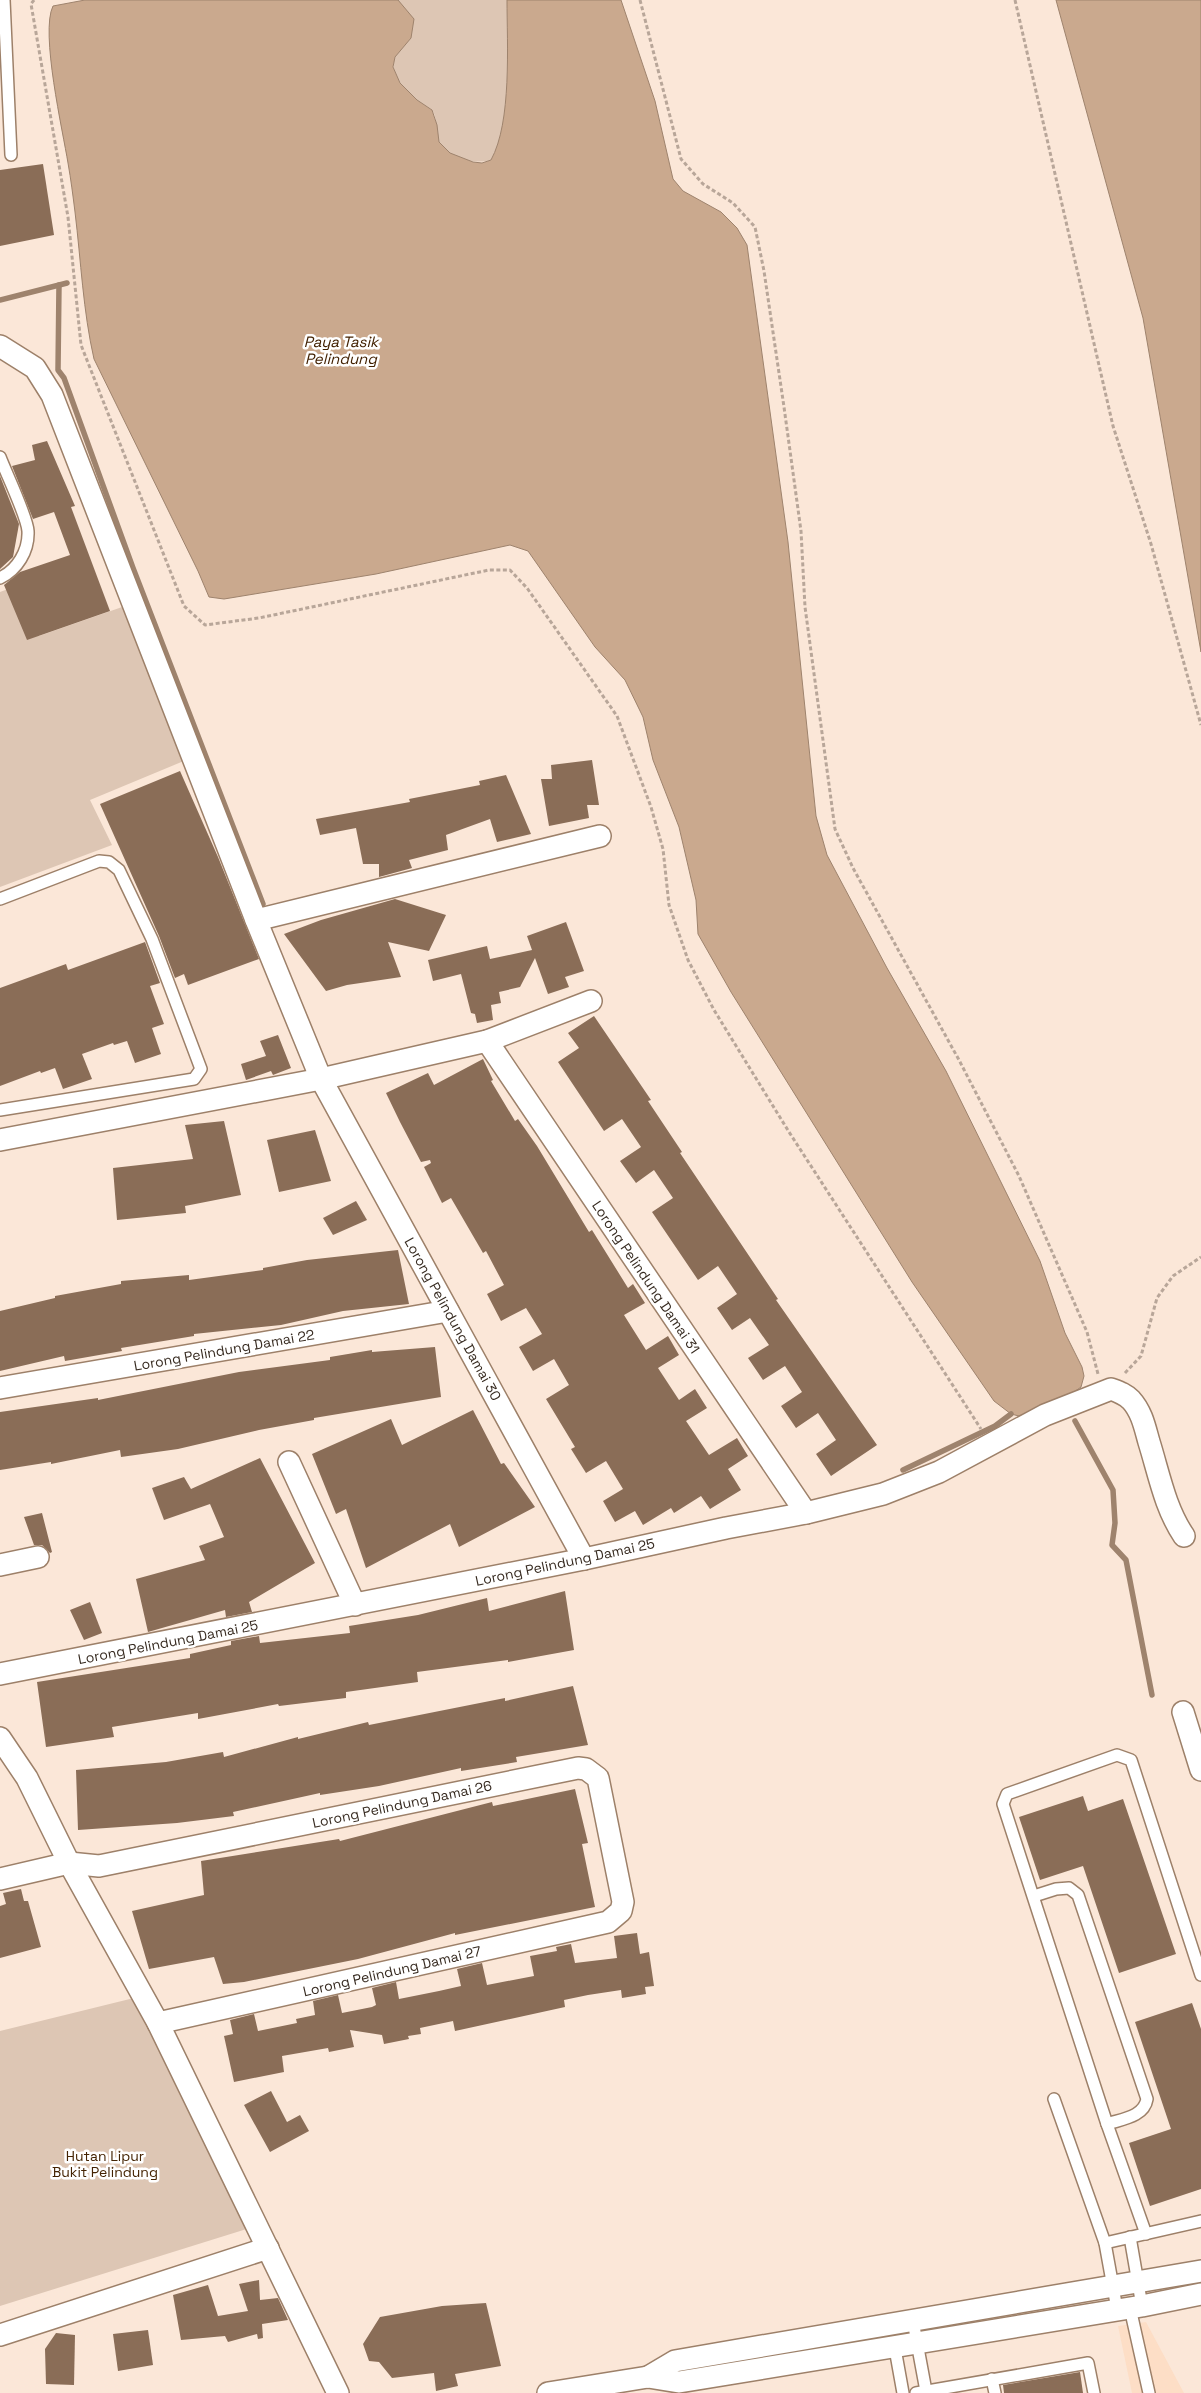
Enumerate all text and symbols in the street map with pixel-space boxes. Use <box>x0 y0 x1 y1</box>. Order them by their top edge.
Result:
water label: Paya Tasik Pelindung <box>304 332 380 368</box>
street label: Lorong Pelindung Damai 31 <box>588 1197 704 1357</box>
street label: Lorong Pelindung Damai 30 <box>401 1234 505 1404</box>
street label: Lorong Pelindung Damai 22 <box>132 1325 316 1375</box>
street label: Lorong Pelindung Damai 25 <box>474 1534 656 1590</box>
street label: Lorong Pelindung Damai 25 <box>76 1616 260 1668</box>
street label: Lorong Pelindung Damai 26 <box>311 1776 493 1832</box>
street label: Lorong Pelindung Damai 27 <box>301 1942 483 2000</box>
park label: Hutan Lipur Bukit Pelindung <box>52 2147 158 2181</box>

